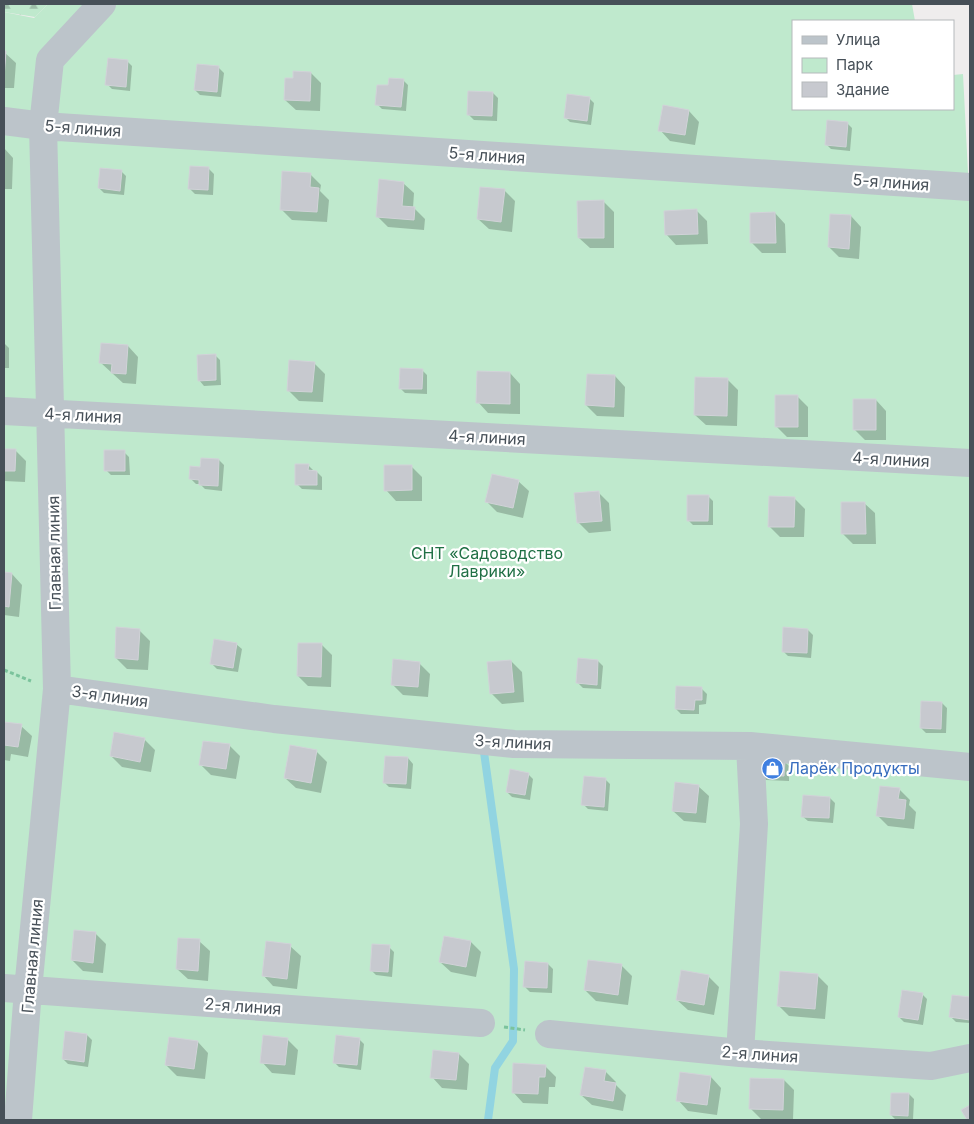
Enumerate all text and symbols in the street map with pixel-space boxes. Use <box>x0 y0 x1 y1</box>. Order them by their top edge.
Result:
legend <box>792 20 954 110</box>
text: Улица <box>836 30 880 49</box>
text: Парк <box>836 55 873 74</box>
text: Здание <box>836 80 890 99</box>
street label: 5-я линия <box>44 115 122 141</box>
street label: 5-я линия <box>448 142 526 168</box>
street label: 5-я линия <box>852 169 930 195</box>
street label: 4-я линия <box>44 403 122 427</box>
street label: 4-я линия <box>448 425 526 449</box>
street label: 4-я линия <box>852 447 930 471</box>
street label: Главная линия <box>43 495 65 611</box>
park label: СНТ «Садоводство Лаврики» <box>411 543 563 581</box>
street label: 3-я линия <box>70 681 150 711</box>
street label: 3-я линия <box>474 730 552 754</box>
shop icon: Ларёк Продукты <box>760 756 784 780</box>
place label: Ларёк Продукты <box>788 758 920 778</box>
street label: Главная линия <box>17 898 47 1014</box>
street label: 2-я линия <box>204 993 282 1019</box>
street label: 2-я линия <box>721 1041 799 1067</box>

